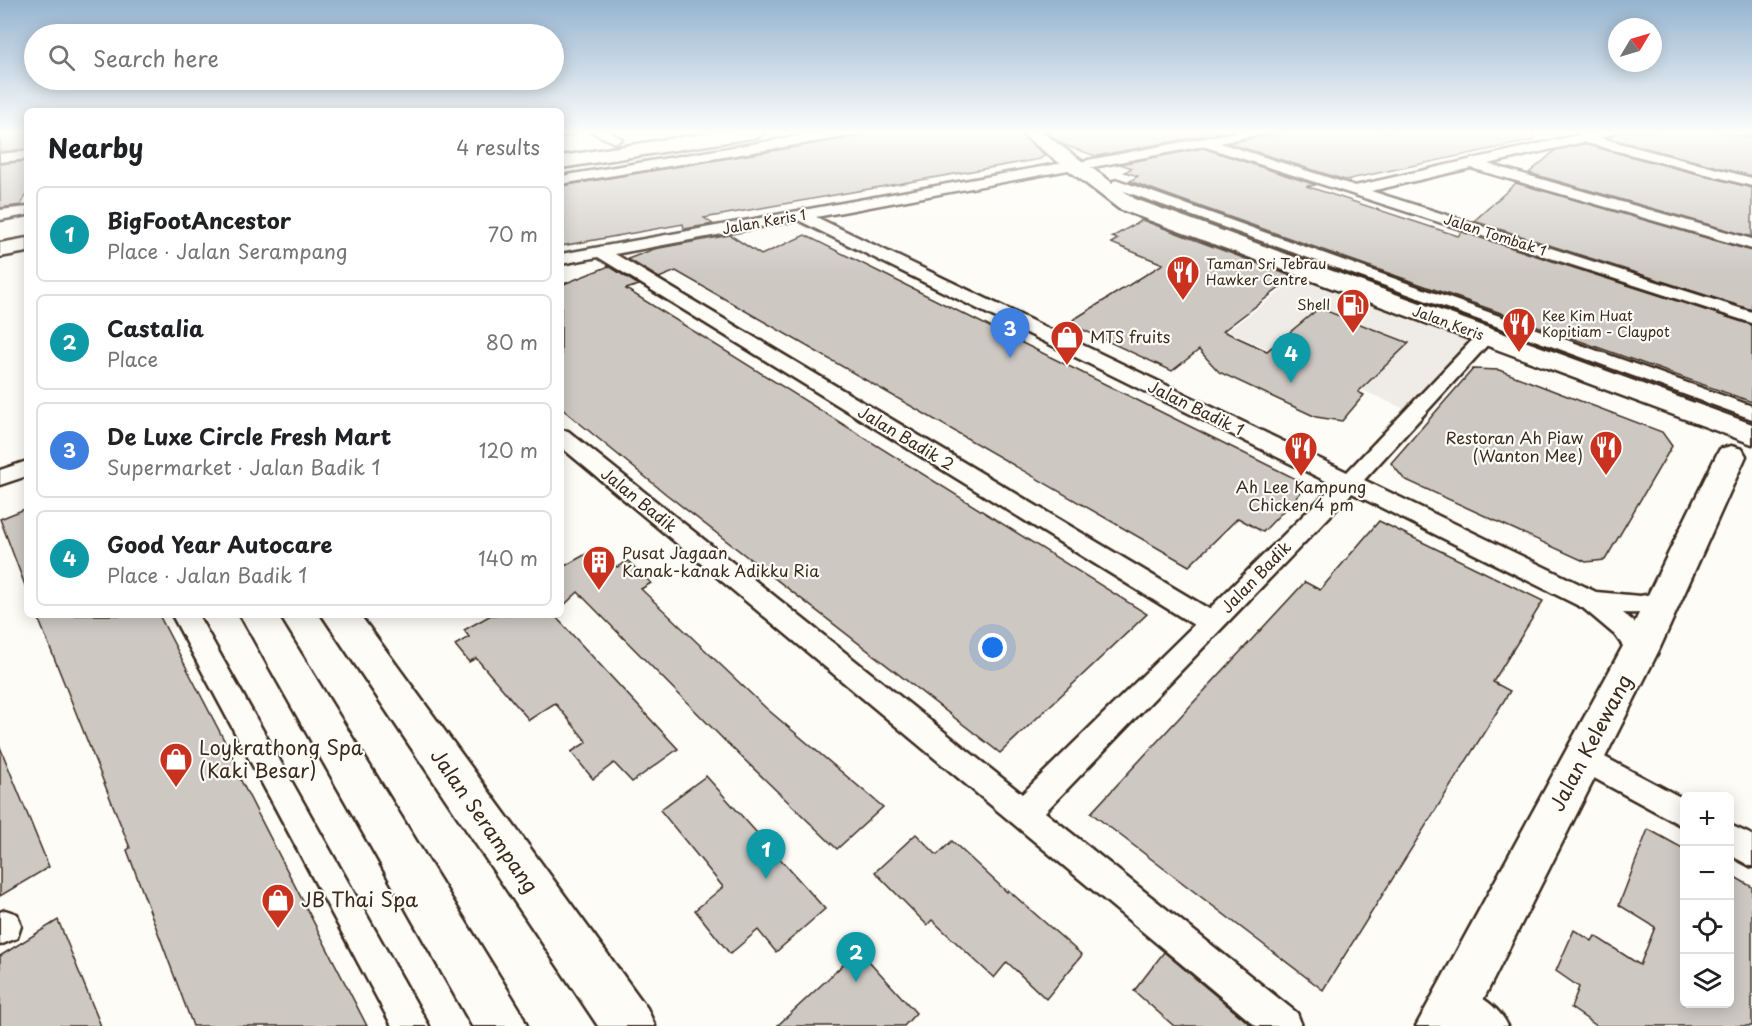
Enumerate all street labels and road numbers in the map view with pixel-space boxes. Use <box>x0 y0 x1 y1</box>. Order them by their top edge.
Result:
street label: Jalan Keris 1 <box>720 204 807 239</box>
street label: Jalan Tombak 1 <box>1441 208 1549 261</box>
street label: Jalan Keris <box>1409 300 1487 345</box>
street label: Jalan Badik 1 <box>1144 373 1249 441</box>
street label: Jalan Badik 2 <box>854 399 959 475</box>
street label: Jalan Badik <box>596 461 683 538</box>
street label: Jalan Badik <box>1215 535 1296 618</box>
street label: Jalan Kelewang <box>1541 669 1639 816</box>
street label: Jalan Serampang <box>424 742 546 899</box>

